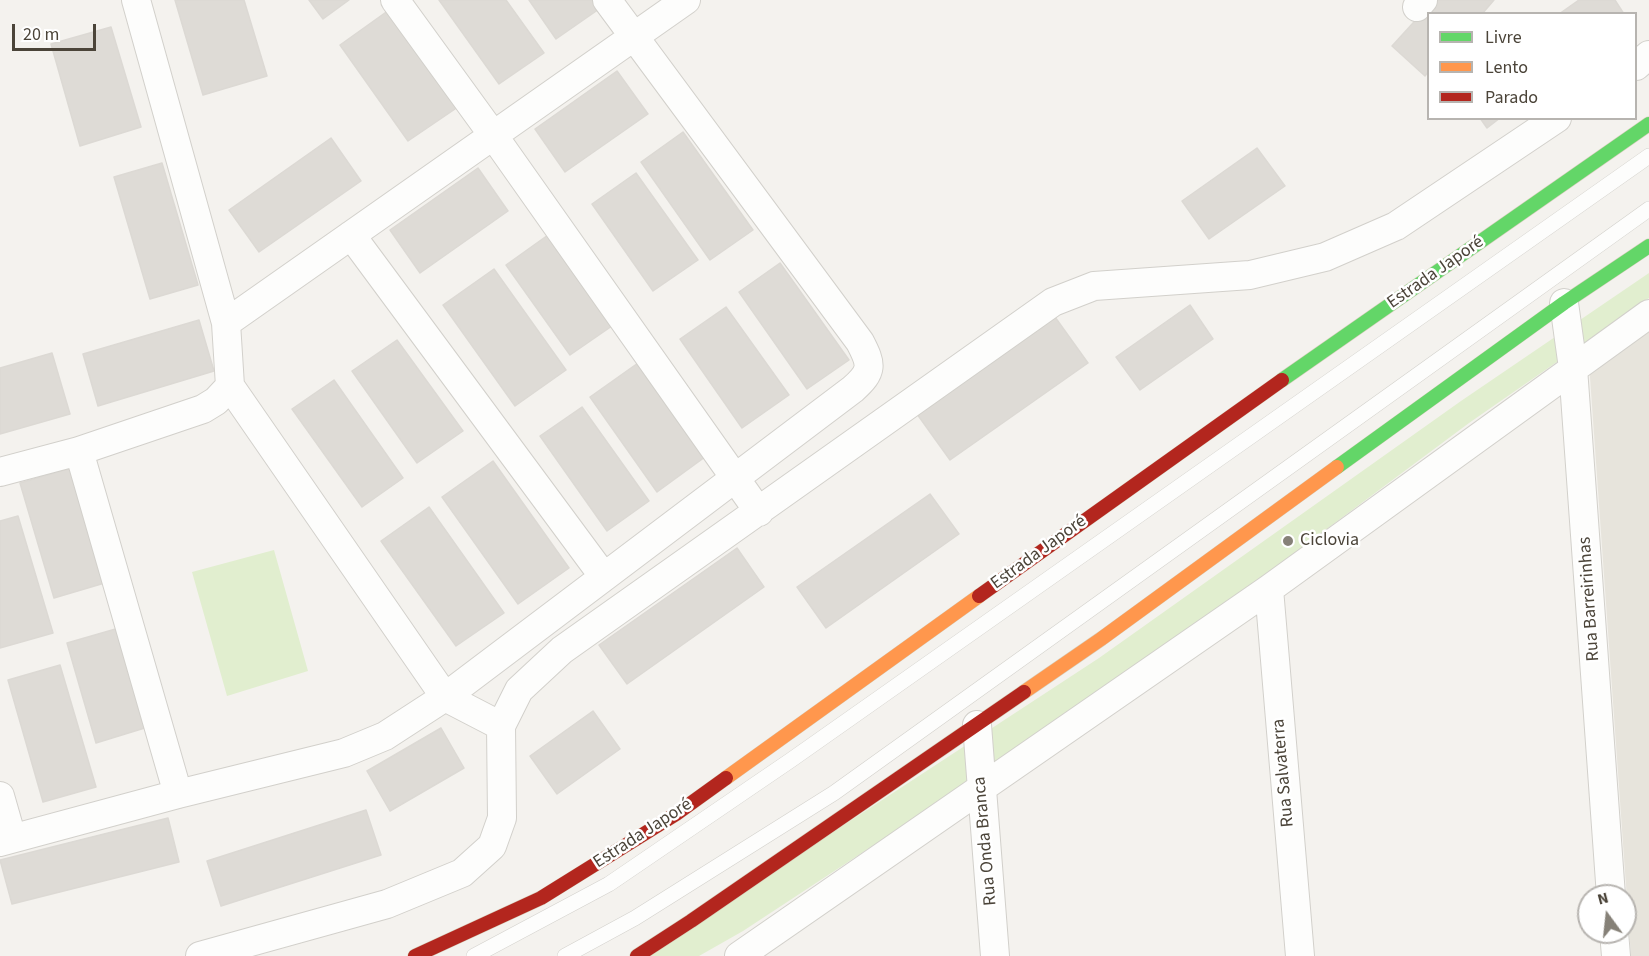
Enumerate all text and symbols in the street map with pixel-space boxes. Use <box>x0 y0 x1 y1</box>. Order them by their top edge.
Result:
scale bar <box>15 12 99 50</box>
legend <box>1427 12 1637 120</box>
text: 20 m <box>23 22 59 47</box>
text: Livre <box>1485 25 1522 50</box>
text: Lento <box>1485 55 1528 80</box>
text: Parado <box>1485 85 1538 110</box>
street label: Estrada Japoré <box>1384 232 1488 314</box>
street label: Estrada Japoré <box>987 511 1091 595</box>
place label: Ciclovia <box>1300 530 1359 552</box>
marker: Ciclovia <box>1281 534 1295 548</box>
street label: Rua Barreirinhas <box>1575 536 1605 662</box>
street label: Rua Salvaterra <box>1269 718 1299 828</box>
street label: Rua Onda Branca <box>970 776 1002 906</box>
street label: Estrada Japoré <box>590 794 696 874</box>
north arrow <box>1577 884 1637 944</box>
text: N <box>1595 887 1611 911</box>

